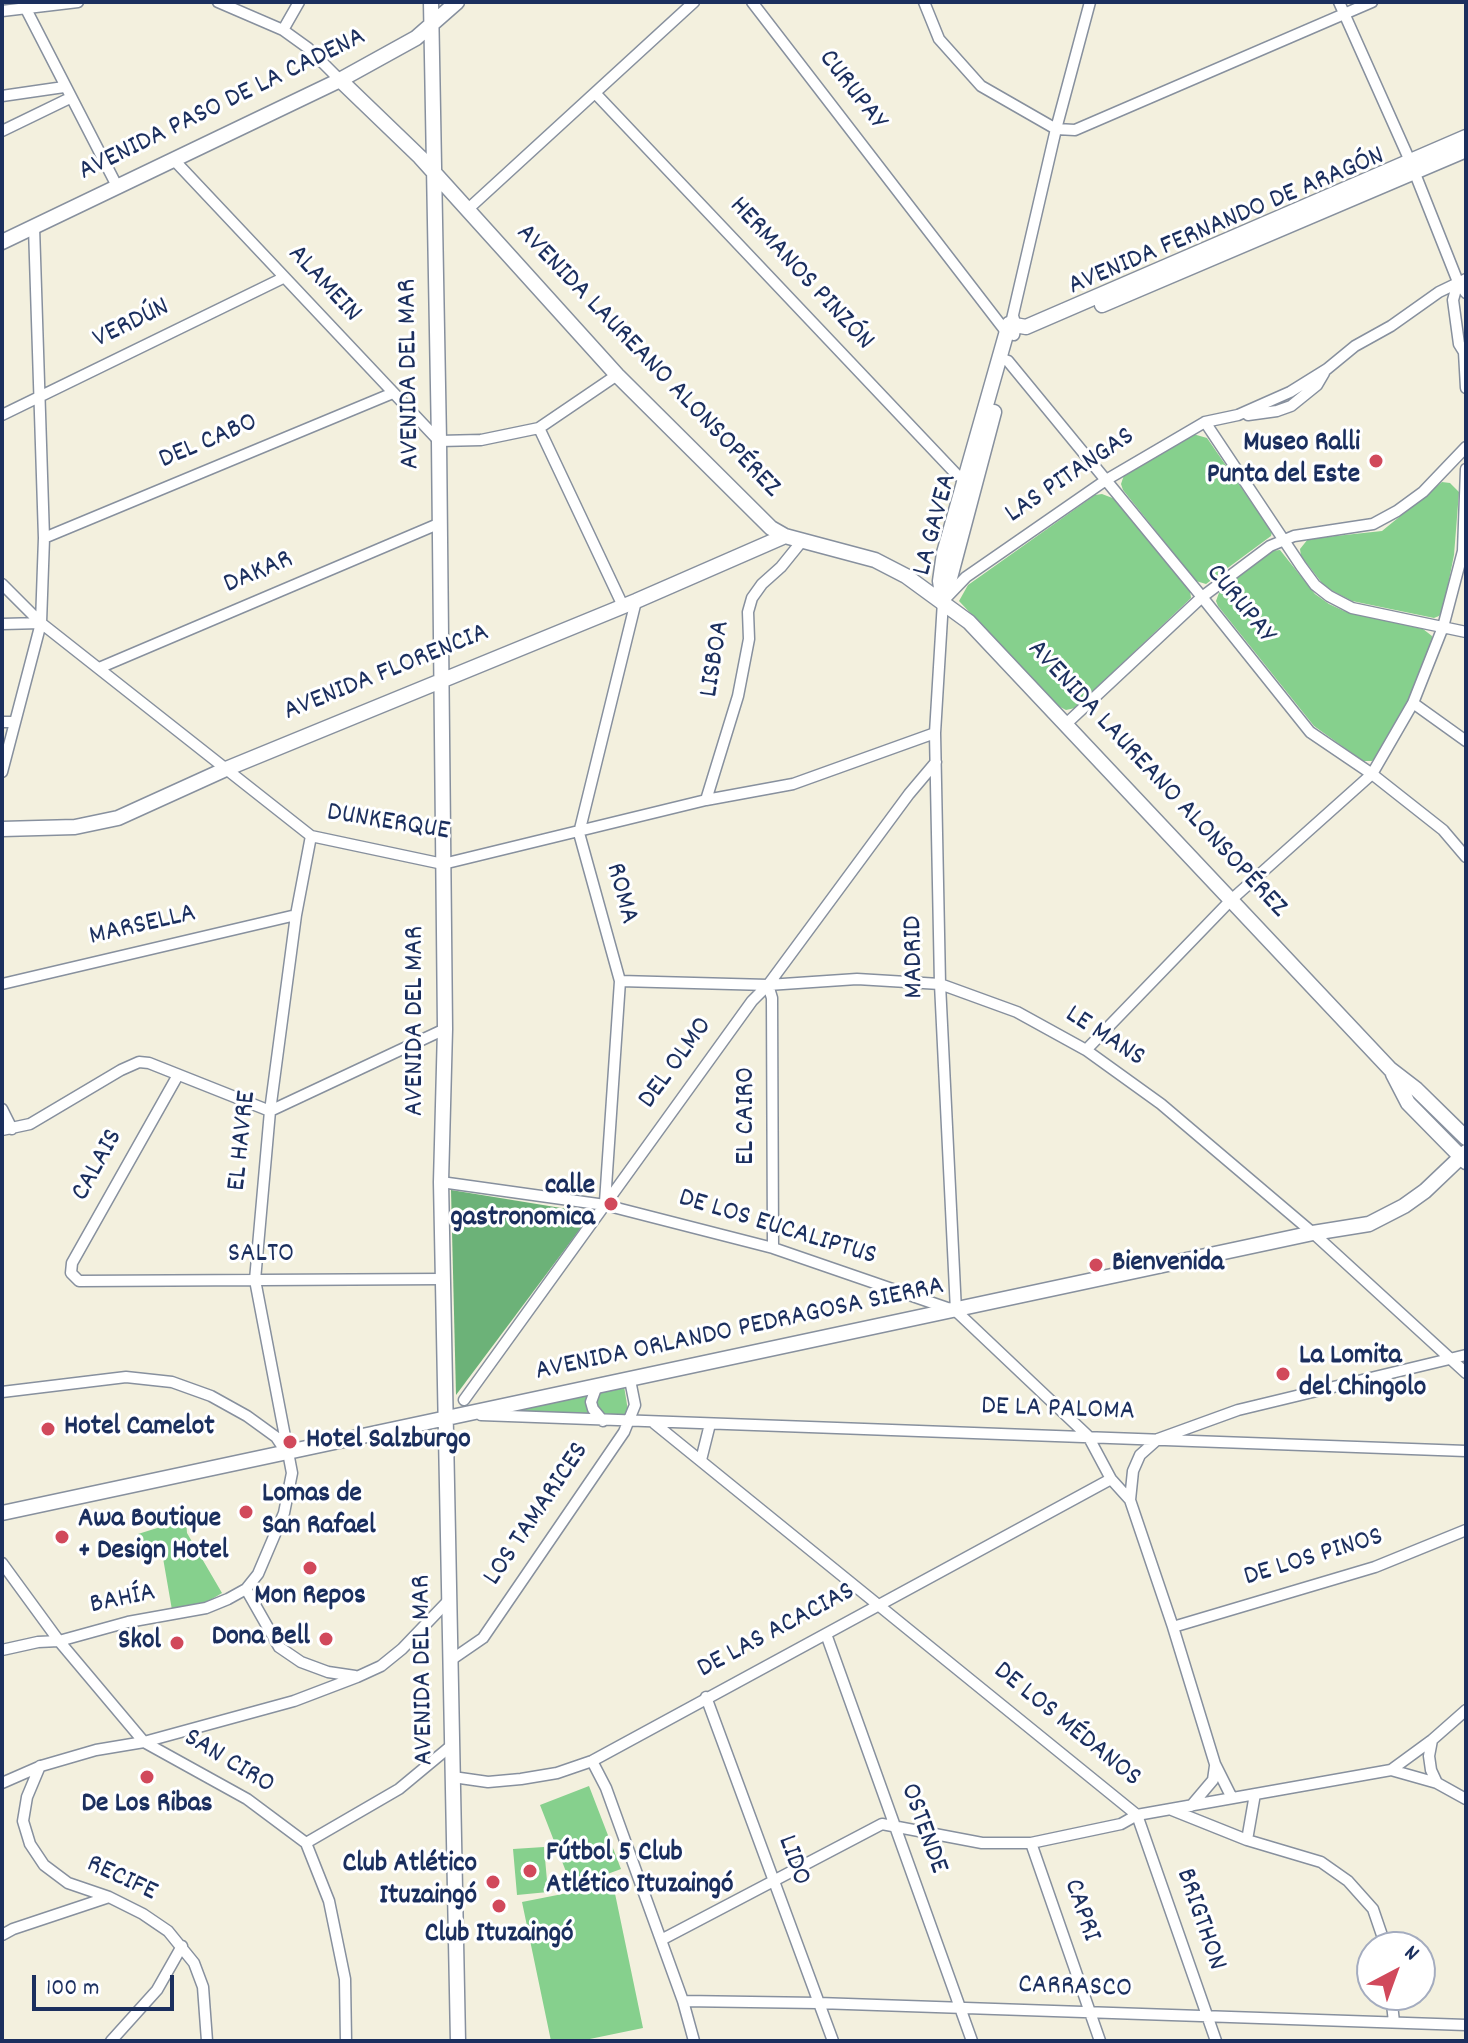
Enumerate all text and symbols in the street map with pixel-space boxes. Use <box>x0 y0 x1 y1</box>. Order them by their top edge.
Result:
street label: AVENIDA PASO DE LA CADENA <box>74 22 372 190</box>
street label: CURUPAY <box>809 44 893 138</box>
street label: AVENIDA FERNANDO DE ARAGÓN <box>1064 141 1390 305</box>
street label: HERMANOS PINZÓN <box>720 191 880 359</box>
street label: AVENIDA LAUREANO ALONSOPÉREZ <box>507 218 787 506</box>
street label: ALAMEIN <box>279 239 367 331</box>
street label: AVENIDA DEL MAR <box>393 278 429 470</box>
street label: VERDÚN <box>88 292 176 358</box>
street label: DEL CABO <box>155 407 263 479</box>
street label: LAS PITANGAS <box>1000 421 1142 533</box>
place label: Museo Ralli Punta del Este <box>1207 428 1360 494</box>
marker: Museo Ralli Punta del Este <box>1367 452 1385 470</box>
street label: LA GAVEA <box>907 470 967 580</box>
street label: DAKAR <box>219 545 299 603</box>
street label: CURUPAY <box>1197 558 1281 652</box>
street label: AVENIDA FLORENCIA <box>280 618 494 730</box>
street label: LISBOA <box>694 618 740 700</box>
street label: AVENIDA LAUREANO ALONSOPÉREZ <box>1018 634 1294 926</box>
street label: DUNKERQUE <box>324 798 452 850</box>
street label: ROMA <box>596 860 644 928</box>
street label: MARSELLA <box>86 898 200 956</box>
street label: MADRID <box>898 915 934 999</box>
street label: AVENIDA DEL MAR <box>400 926 434 1116</box>
street label: LE MANS <box>1058 1000 1150 1076</box>
street label: DEL OLMO <box>633 1012 721 1116</box>
street label: EL CAIRO <box>731 1067 765 1165</box>
street label: EL HAVRE <box>222 1090 266 1192</box>
street label: CALAIS <box>66 1124 132 1208</box>
place label: calle gastronomica <box>450 1171 595 1237</box>
street label: DE LOS EUCALIPTUS <box>674 1183 880 1275</box>
marker: calle gastronomica <box>602 1195 620 1213</box>
street label: SALTO <box>228 1239 294 1273</box>
place label: Bienvenida <box>1112 1248 1224 1282</box>
marker: Bienvenida <box>1087 1256 1105 1274</box>
street label: AVENIDA ORLANDO PEDRAGOSA SIERRA <box>533 1271 947 1391</box>
place label: La Lomita del Chingolo <box>1299 1341 1426 1407</box>
marker: La Lomita del Chingolo <box>1274 1365 1292 1383</box>
street label: DE LA PALOMA <box>980 1392 1136 1430</box>
place label: Hotel Camelot <box>64 1412 214 1446</box>
marker: Hotel Camelot <box>39 1420 57 1438</box>
place label: Hotel Salzburgo <box>306 1425 471 1459</box>
marker: Hotel Salzburgo <box>281 1433 299 1451</box>
street label: LOS TAMARICES <box>478 1437 598 1593</box>
place label: Lomas de San Rafael <box>262 1479 376 1545</box>
marker: Lomas de San Rafael <box>237 1503 255 1521</box>
place label: Awa Boutique + Design Hotel <box>78 1504 228 1570</box>
street label: DE LOS PINOS <box>1240 1522 1388 1596</box>
marker: Awa Boutique + Design Hotel <box>53 1528 71 1546</box>
marker: Mon Repos <box>301 1559 319 1577</box>
street label: AVENIDA DEL MAR <box>407 1574 443 1766</box>
street label: DE LAS ACACIAS <box>692 1576 862 1688</box>
street label: BAHÍA <box>87 1578 159 1624</box>
place label: Mon Repos <box>254 1581 366 1615</box>
place label: Dona Bell <box>212 1622 310 1656</box>
place label: Skol <box>118 1626 161 1660</box>
marker: Dona Bell <box>317 1630 335 1648</box>
marker: Skol <box>168 1634 186 1652</box>
street label: DE LOS MÉDANOS <box>985 1656 1147 1796</box>
street label: SAN CIRO <box>176 1723 280 1803</box>
marker: De Los Ribas <box>138 1768 156 1786</box>
street label: OSTENDE <box>890 1779 954 1879</box>
place label: De Los Ribas <box>81 1789 213 1823</box>
street label: LIDO <box>768 1831 816 1891</box>
place label: Fútbol 5 Club Atlético Ituzaingó <box>546 1838 734 1904</box>
street label: RECIFE <box>80 1849 162 1911</box>
place label: Club Atlético Ituzaingó <box>342 1849 477 1915</box>
marker: Fútbol 5 Club Atlético Ituzaingó <box>521 1862 539 1880</box>
street label: BRIGTHON <box>1166 1865 1232 1975</box>
marker: Club Atlético Ituzaingó <box>484 1873 502 1891</box>
street label: CAPRI <box>1054 1875 1106 1947</box>
marker: Club Ituzaingó <box>490 1897 508 1915</box>
place label: Club Ituzaingó <box>425 1919 573 1953</box>
north arrow <box>1356 1931 1436 2011</box>
text: N <box>1396 1939 1425 1969</box>
scale bar <box>36 1959 178 2009</box>
street label: CARRASCO <box>1017 1970 1133 2008</box>
text: 100 m <box>46 1972 99 2006</box>

